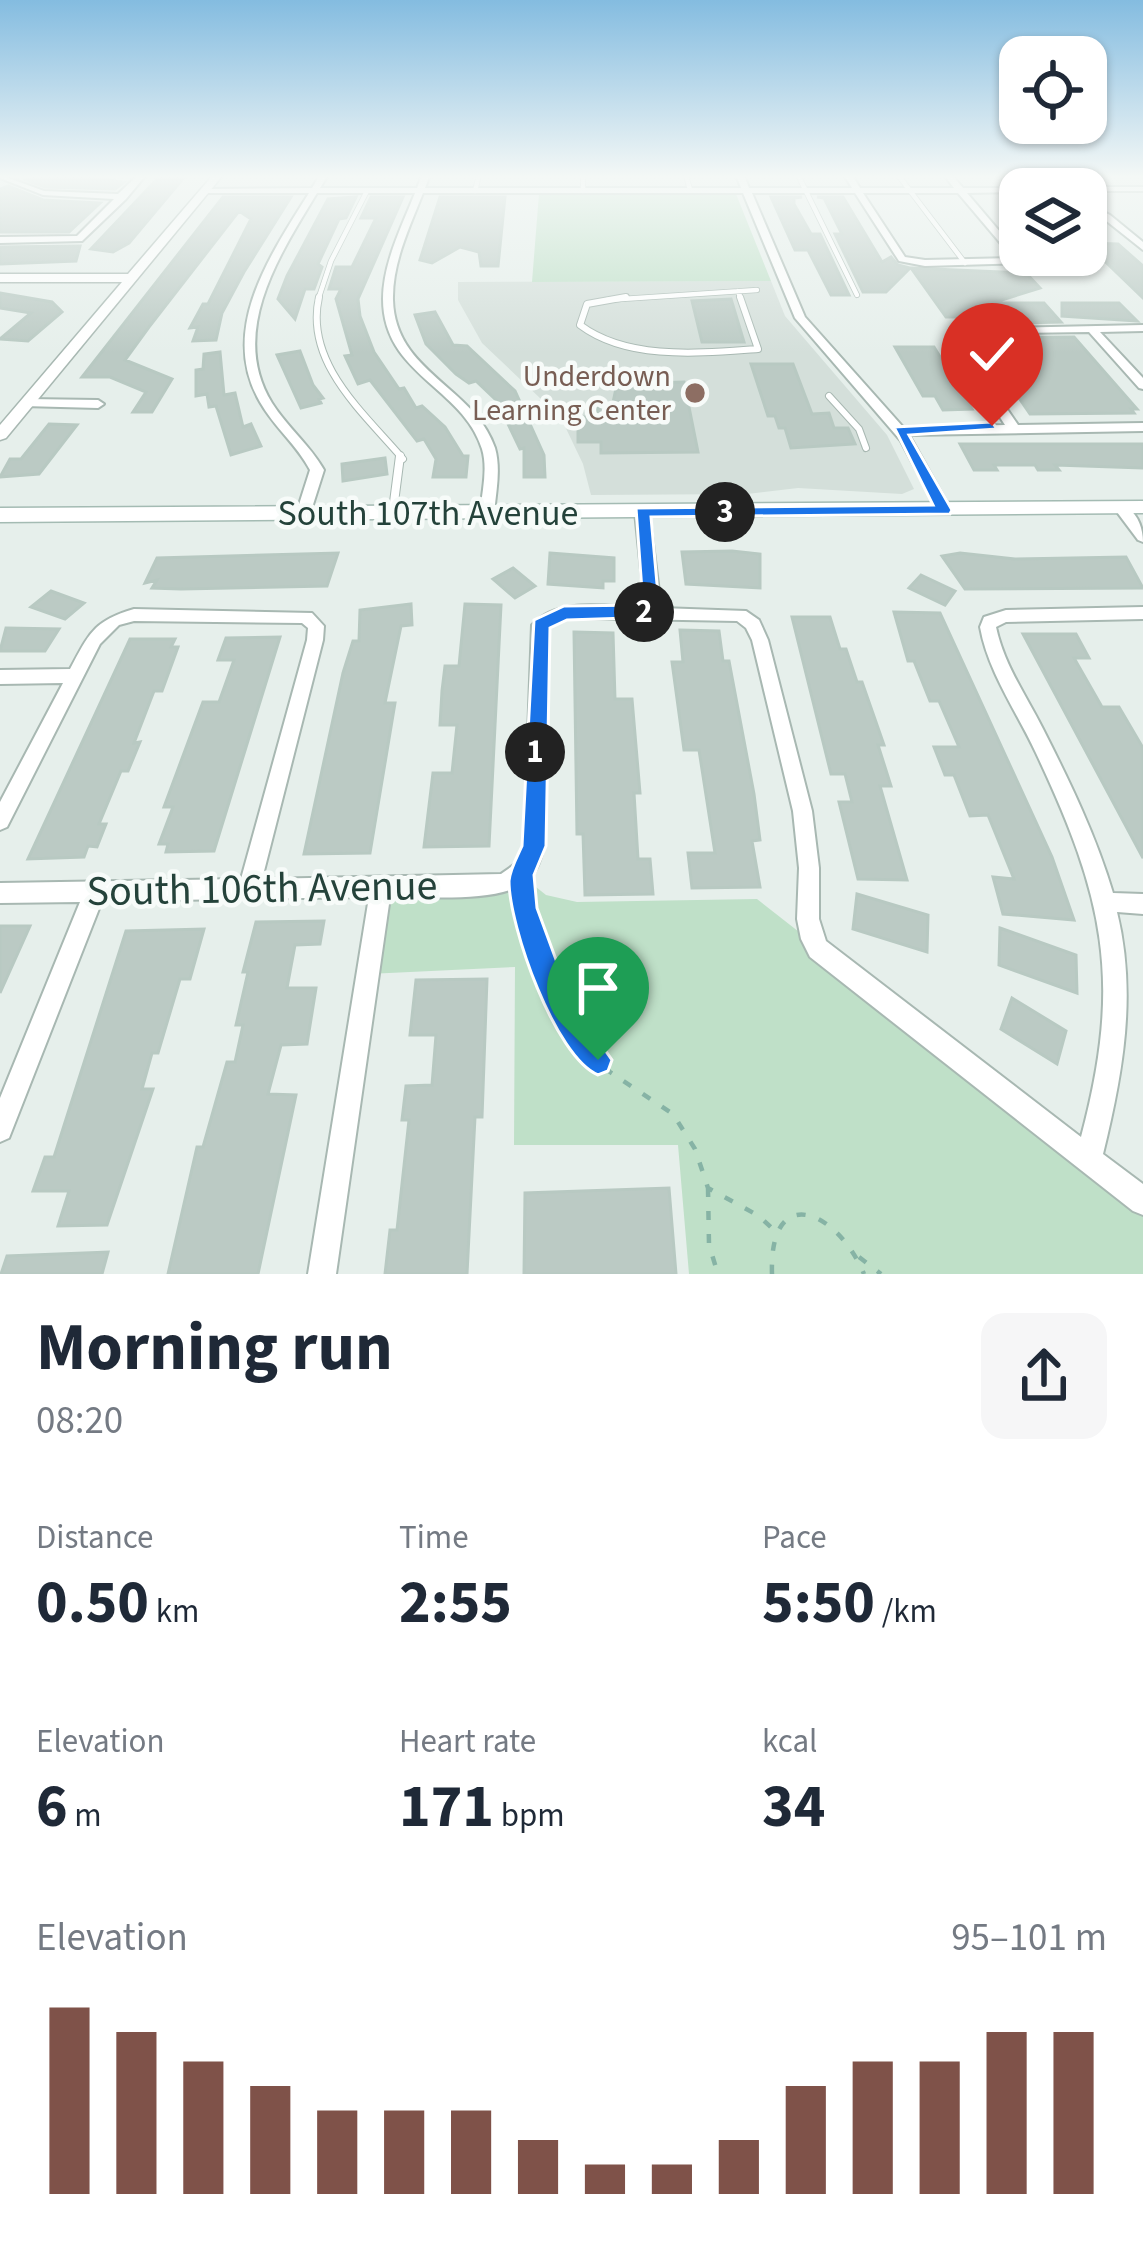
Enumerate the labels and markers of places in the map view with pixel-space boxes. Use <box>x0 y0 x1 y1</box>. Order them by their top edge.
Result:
pin <box>941 303 1043 426</box>
place label: Underdown Learning Center <box>472 355 672 432</box>
marker: Underdown Learning Center <box>682 380 708 406</box>
pin: 3 <box>695 482 755 542</box>
pin: 2 <box>614 582 674 642</box>
pin: 1 <box>505 722 565 782</box>
pin <box>547 937 649 1060</box>

